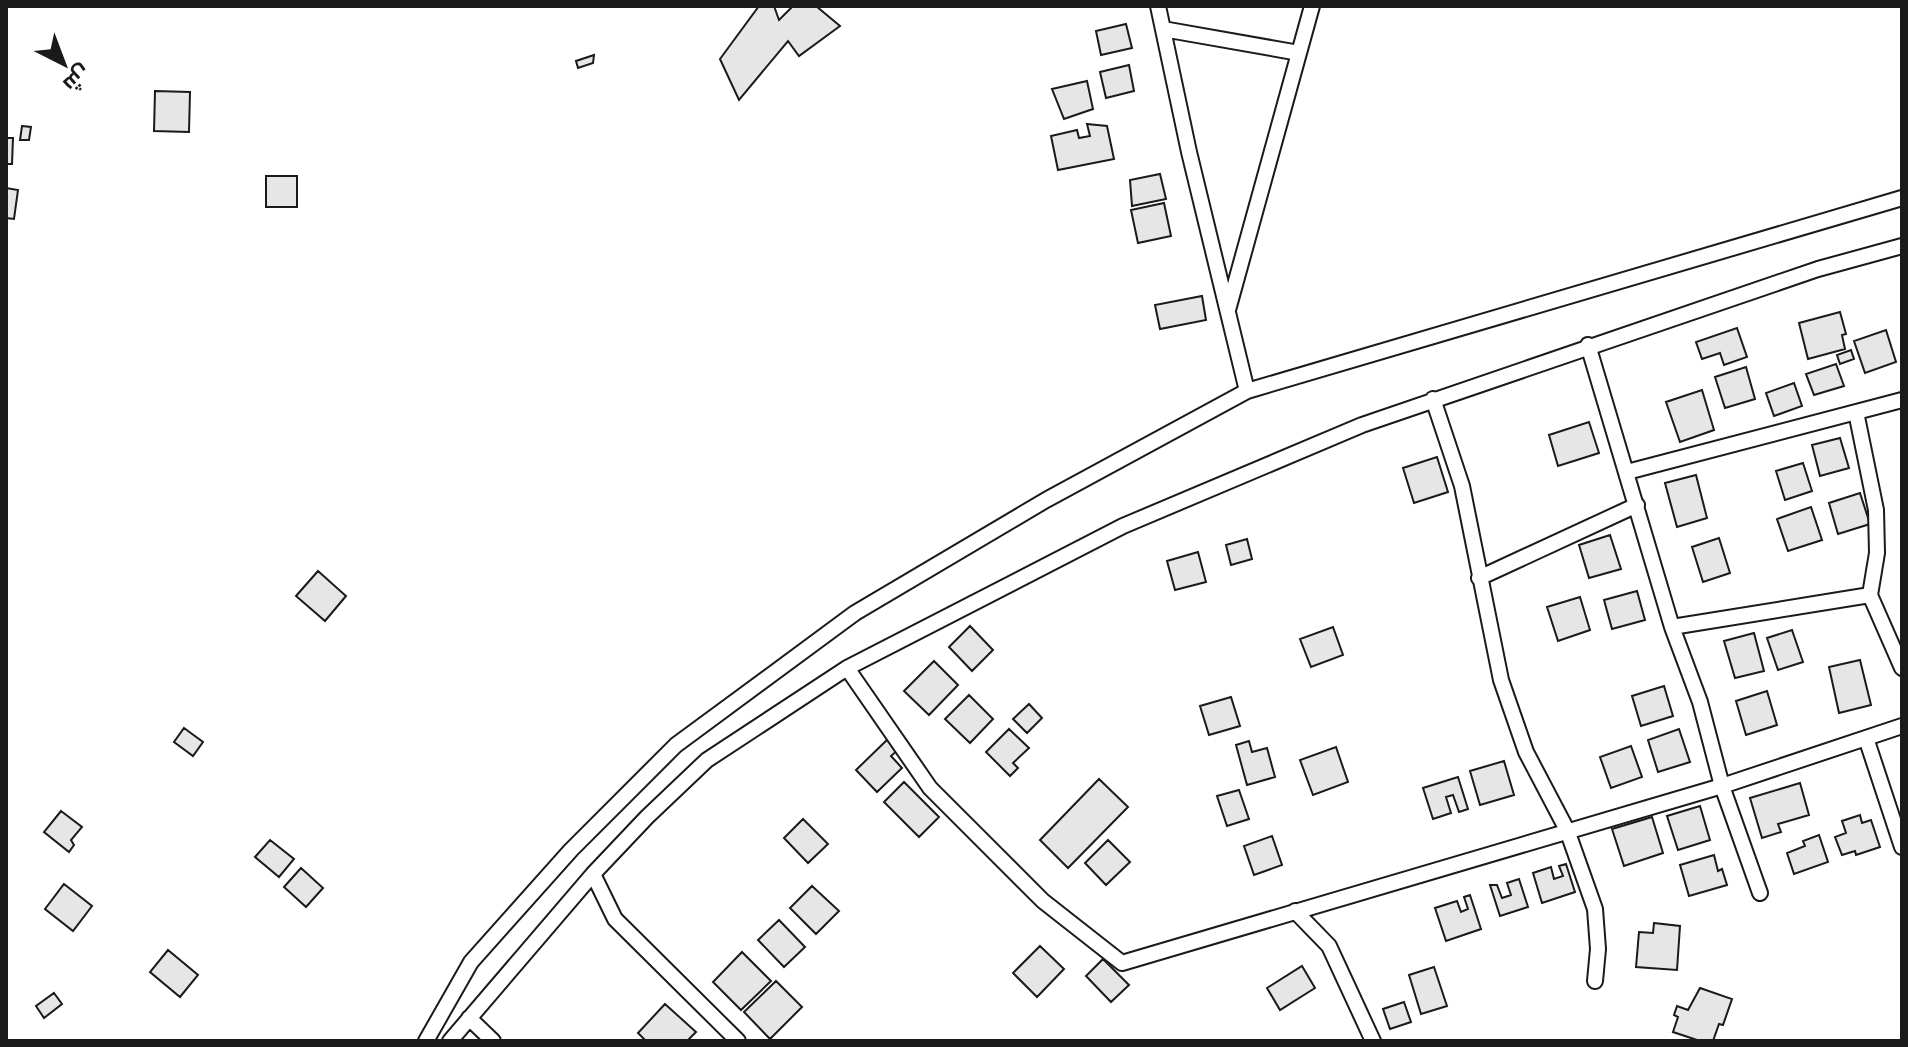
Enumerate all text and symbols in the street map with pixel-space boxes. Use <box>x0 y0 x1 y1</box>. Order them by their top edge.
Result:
north arrow <box>24 24 104 104</box>
text: ش <box>58 59 97 98</box>

